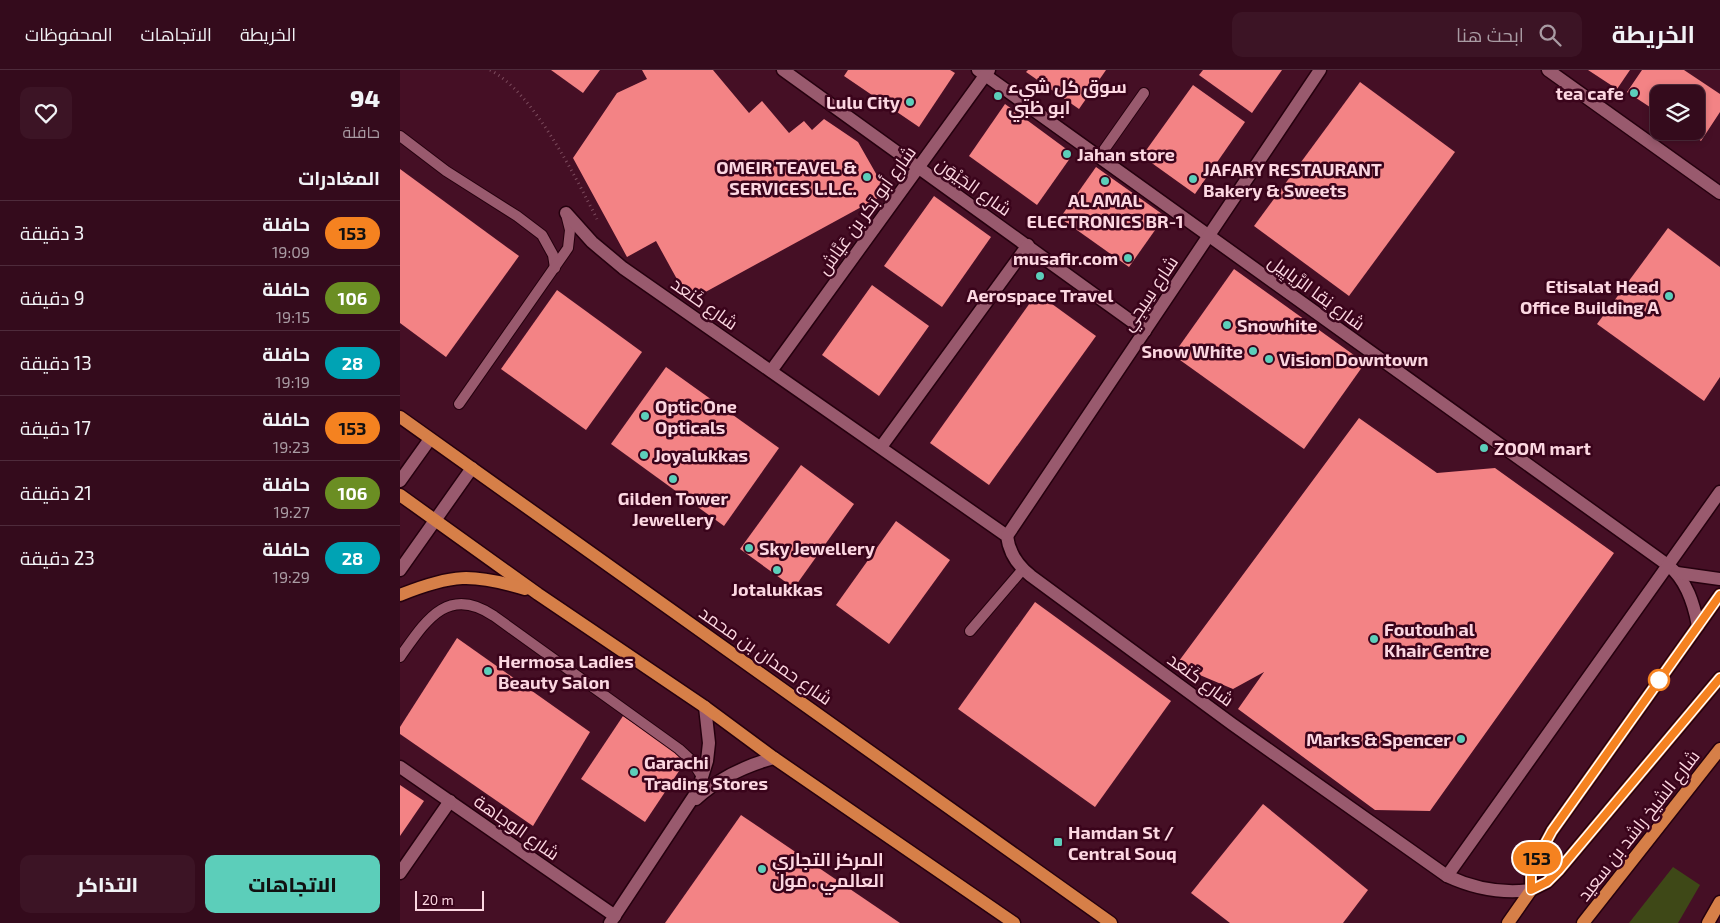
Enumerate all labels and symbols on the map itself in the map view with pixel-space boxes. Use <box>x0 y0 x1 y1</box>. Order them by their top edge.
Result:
place label: سوق كل شيء ابو ظبي <box>1008 75 1127 123</box>
place label: tea cafe <box>1556 82 1624 104</box>
marker: tea cafe <box>1628 87 1640 99</box>
marker: سوق كل شيء ابو ظبي <box>992 90 1004 102</box>
place label: Lulu City <box>826 91 901 113</box>
marker: Lulu City <box>904 96 916 108</box>
street label: شارع أبو بَكر بن عَيَّاش <box>812 141 922 280</box>
place label: Jahan store <box>1077 143 1175 165</box>
marker: Jahan store <box>1061 148 1073 160</box>
street label: شارع الجَيْوَن <box>931 152 1016 222</box>
place label: OMEIR TEAVEL & SERVICES L.L.C. <box>716 156 857 199</box>
place label: JAFARY RESTAURANT Bakery & Sweets <box>1203 158 1382 201</box>
marker: OMEIR TEAVEL & SERVICES L.L.C. <box>861 171 873 183</box>
marker: JAFARY RESTAURANT Bakery & Sweets <box>1187 173 1199 185</box>
marker: AL AMAL ELECTRONICS BR-1 <box>1099 175 1111 187</box>
place label: AL AMAL ELECTRONICS BR-1 <box>1027 189 1183 232</box>
place label: musafir.com <box>1013 247 1118 269</box>
street label: شارع نِقا الرَّيايِيل <box>1263 250 1370 336</box>
street label: شارع سِيجِي <box>1116 251 1185 337</box>
marker: musafir.com <box>1122 252 1134 264</box>
marker: Aerospace Travel <box>1034 270 1046 282</box>
street label: شارع كَنعد <box>666 272 743 336</box>
place label: Etisalat Head Office Building A <box>1520 275 1659 318</box>
place label: Aerospace Travel <box>967 284 1113 306</box>
marker: Etisalat Head Office Building A <box>1663 290 1675 302</box>
place label: Snowhite <box>1237 314 1318 336</box>
marker: Snowhite <box>1221 319 1233 331</box>
place label: Snow White <box>1141 340 1243 362</box>
marker: Snow White <box>1247 345 1259 357</box>
place label: Vision Downtown <box>1279 348 1428 370</box>
marker: Vision Downtown <box>1263 353 1275 365</box>
place label: Optic One Opticals <box>655 395 737 438</box>
marker: Optic One Opticals <box>639 410 651 422</box>
place label: ZOOM mart <box>1494 437 1591 459</box>
marker: ZOOM mart <box>1478 442 1490 454</box>
place label: Joyalukkas <box>654 444 748 466</box>
marker: Joyalukkas <box>638 449 650 461</box>
marker: Gilden Tower Jewellery <box>667 473 679 485</box>
place label: Gilden Tower Jewellery <box>618 487 728 530</box>
place label: Sky Jewellery <box>759 537 876 559</box>
marker: Sky Jewellery <box>743 542 755 554</box>
marker: Jotalukkas <box>771 564 783 576</box>
place label: Jotalukkas <box>731 578 823 600</box>
street label: شارع حمدان بن محمد <box>694 601 837 711</box>
place label: Foutouh al Khair Centre <box>1384 618 1489 661</box>
marker: Foutouh al Khair Centre <box>1368 633 1380 645</box>
street label: شارع كَنعد <box>1162 648 1238 712</box>
place label: Hermosa Ladies Beauty Salon <box>498 650 634 693</box>
marker: Hermosa Ladies Beauty Salon <box>482 665 494 677</box>
unlabelled marker <box>1648 669 1670 691</box>
place label: Marks & Spencer <box>1306 728 1451 750</box>
marker: Marks & Spencer <box>1455 733 1467 745</box>
street label: شارع الشيخ راشد بن سعيد <box>1572 745 1705 906</box>
place label: Garachi Trading Stores <box>644 751 768 794</box>
marker: Garachi Trading Stores <box>628 766 640 778</box>
street label: شارع الوجاهة <box>469 790 564 866</box>
place label: Hamdan St / Central Souq <box>1068 821 1177 864</box>
marker: Hamdan St / Central Souq <box>1052 836 1064 848</box>
line badge: 153 <box>1508 842 1566 874</box>
place label: المركز التجاري العالمي . مول <box>772 848 884 896</box>
marker: المركز التجاري العالمي . مول <box>756 863 768 875</box>
scale bar <box>415 888 484 911</box>

